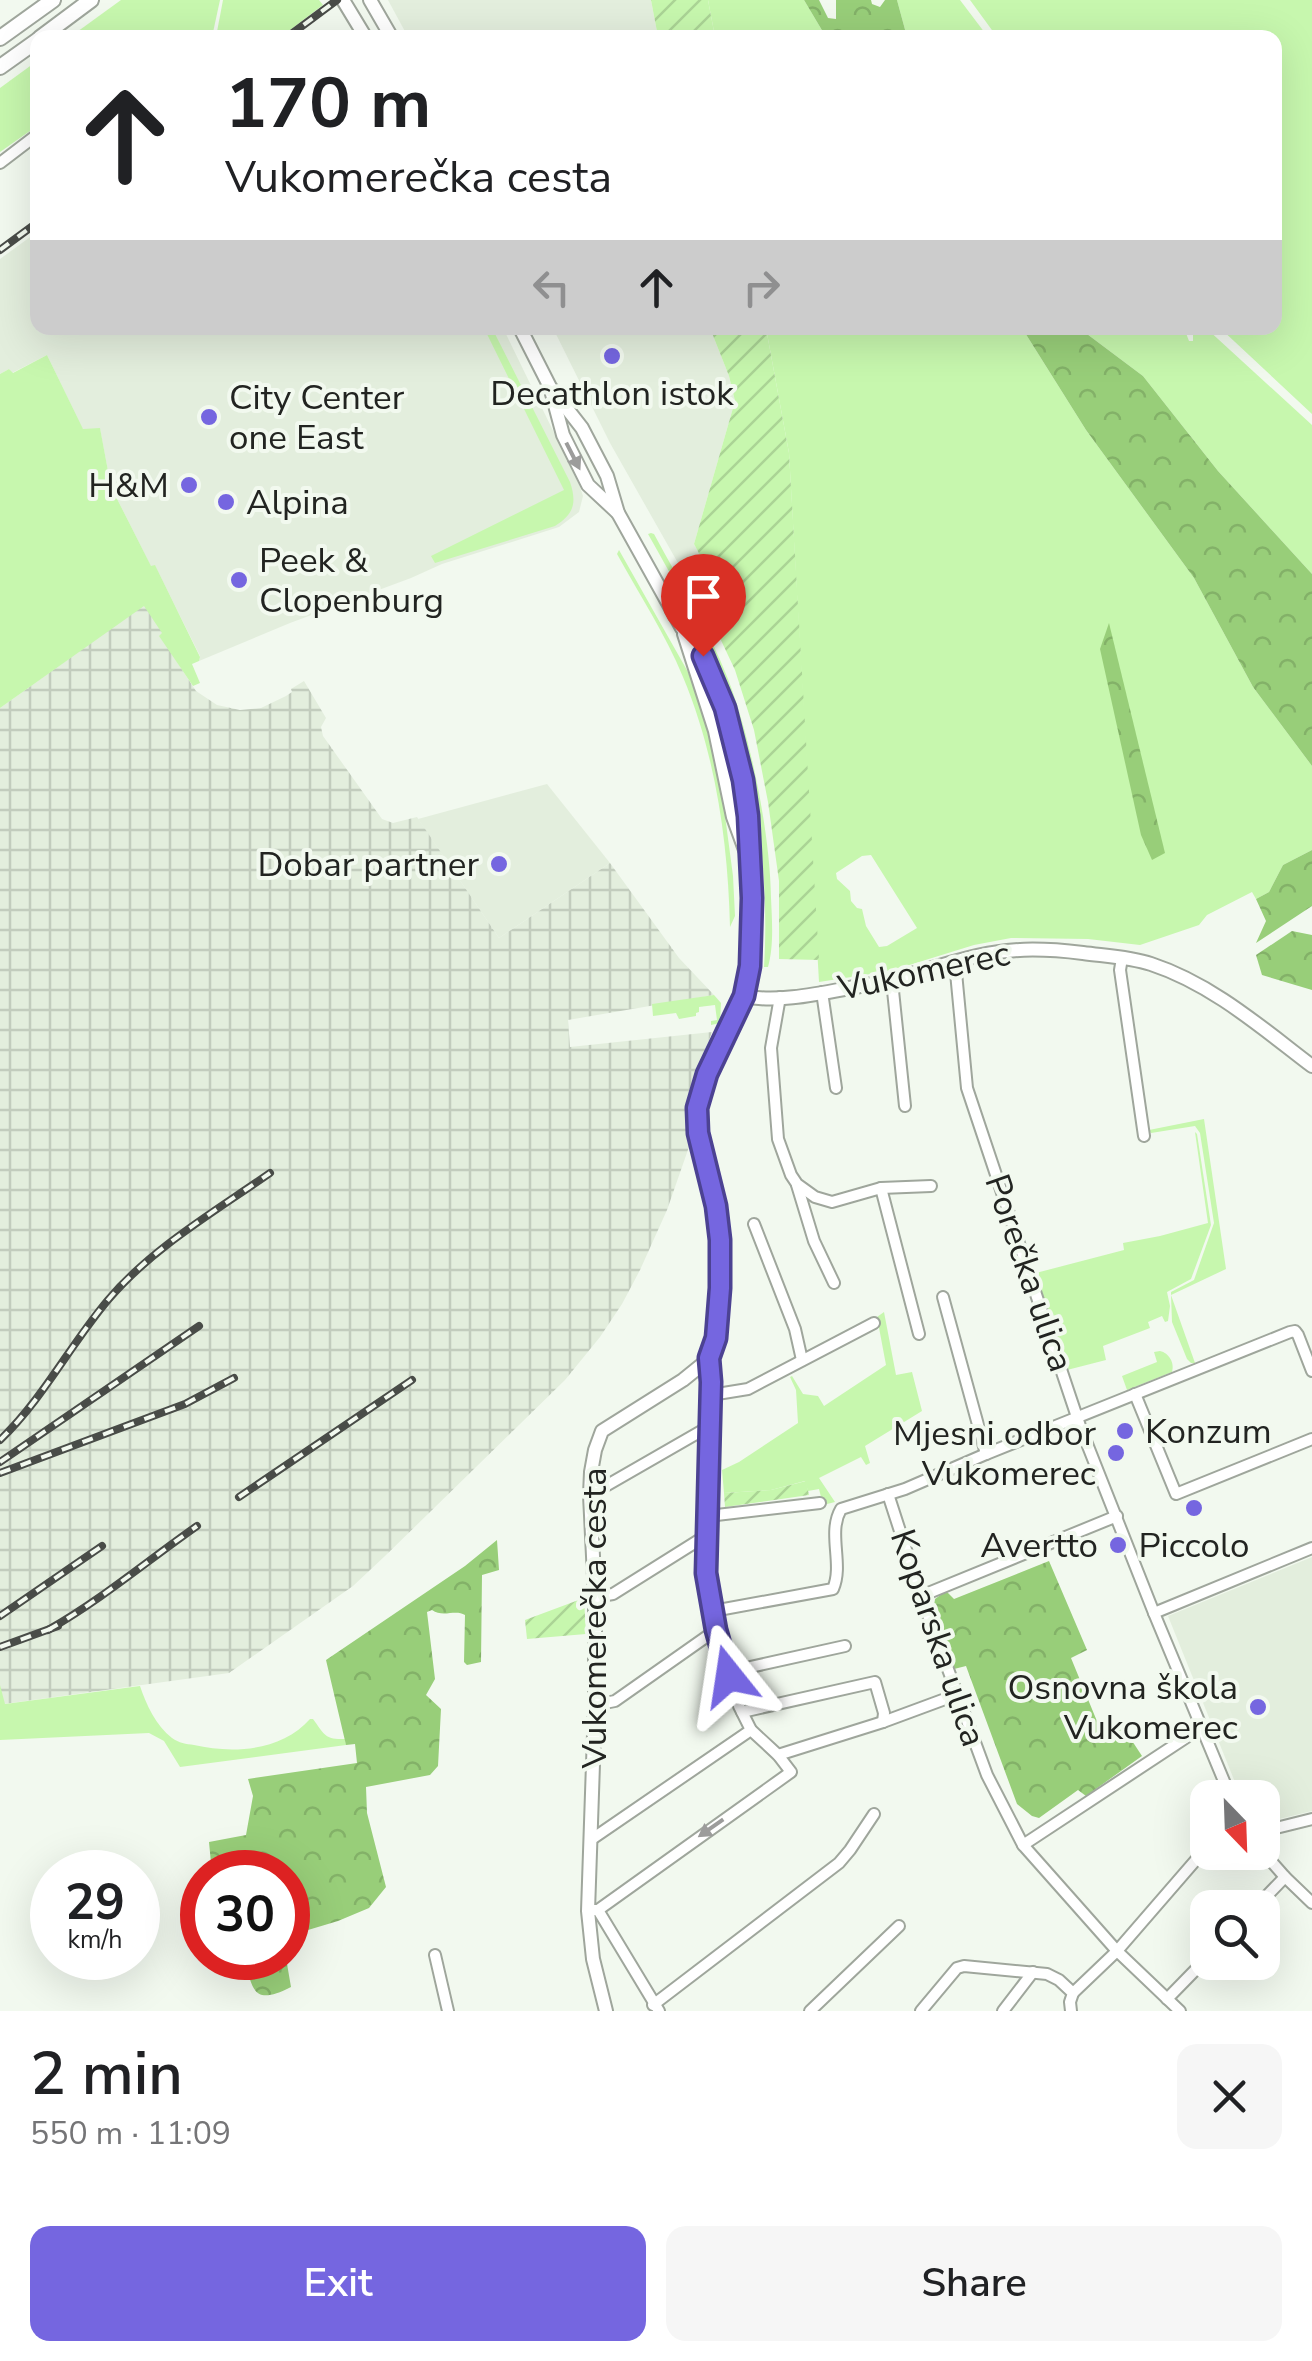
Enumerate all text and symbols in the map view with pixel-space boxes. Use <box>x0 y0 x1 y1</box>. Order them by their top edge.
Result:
text: 170 m <box>225 56 431 152</box>
icon: ahead <box>60 70 190 200</box>
text: Vukomerečka cesta <box>225 147 612 208</box>
icon: left <box>524 260 579 315</box>
icon: ahead <box>629 260 684 315</box>
icon: right <box>734 260 789 315</box>
marker: Decathlon istok <box>601 345 623 367</box>
place label: Decathlon istok <box>490 370 734 417</box>
place label: City Center one East <box>229 374 405 461</box>
marker: City Center one East <box>198 406 220 428</box>
one-way arrow <box>564 442 581 471</box>
place label: H&M <box>88 462 169 509</box>
marker: H&M <box>178 474 200 496</box>
place label: Alpina <box>246 479 349 526</box>
marker: Alpina <box>215 491 237 513</box>
place label: Peek & Clopenburg <box>259 537 444 624</box>
pin <box>661 554 746 657</box>
marker: Peek & Clopenburg <box>228 569 250 591</box>
icon: arrive <box>676 569 731 624</box>
place label: Dobar partner <box>257 841 479 888</box>
marker: Dobar partner <box>488 853 510 875</box>
street label: Vukomerec <box>833 930 1014 1012</box>
street label: Porečka ulica <box>973 1168 1085 1378</box>
place label: Konzum <box>1145 1408 1272 1455</box>
place label: Mjesni odbor Vukomerec <box>893 1410 1096 1497</box>
marker: Konzum <box>1114 1420 1136 1442</box>
marker: Mjesni odbor Vukomerec <box>1105 1442 1127 1464</box>
street label: Vukomerečka cesta <box>571 1467 618 1770</box>
marker: Piccolo <box>1183 1497 1205 1519</box>
place label: Avertto <box>980 1522 1098 1569</box>
place label: Piccolo <box>1138 1522 1250 1569</box>
street label: Koparska ulica <box>879 1523 997 1753</box>
marker: Avertto <box>1107 1534 1129 1556</box>
position arrow <box>677 1624 781 1728</box>
place label: Osnovna škola Vukomerec <box>1008 1664 1238 1751</box>
marker: Osnovna škola Vukomerec <box>1247 1696 1269 1718</box>
north arrow <box>1190 1780 1280 1870</box>
map controls <box>1190 1780 1280 1980</box>
one-way arrow <box>697 1818 724 1837</box>
speed limit sign: 30 <box>180 1850 310 1980</box>
text: 29 <box>65 1868 125 1937</box>
button: search <box>1190 1890 1280 1980</box>
text: km/h <box>67 1923 123 1957</box>
text: 2 min <box>30 2033 183 2115</box>
button: close <box>1177 2044 1282 2149</box>
text: 550 m · 11:09 <box>30 2112 231 2155</box>
button: Exit <box>30 2226 646 2341</box>
button: Share <box>666 2226 1282 2341</box>

